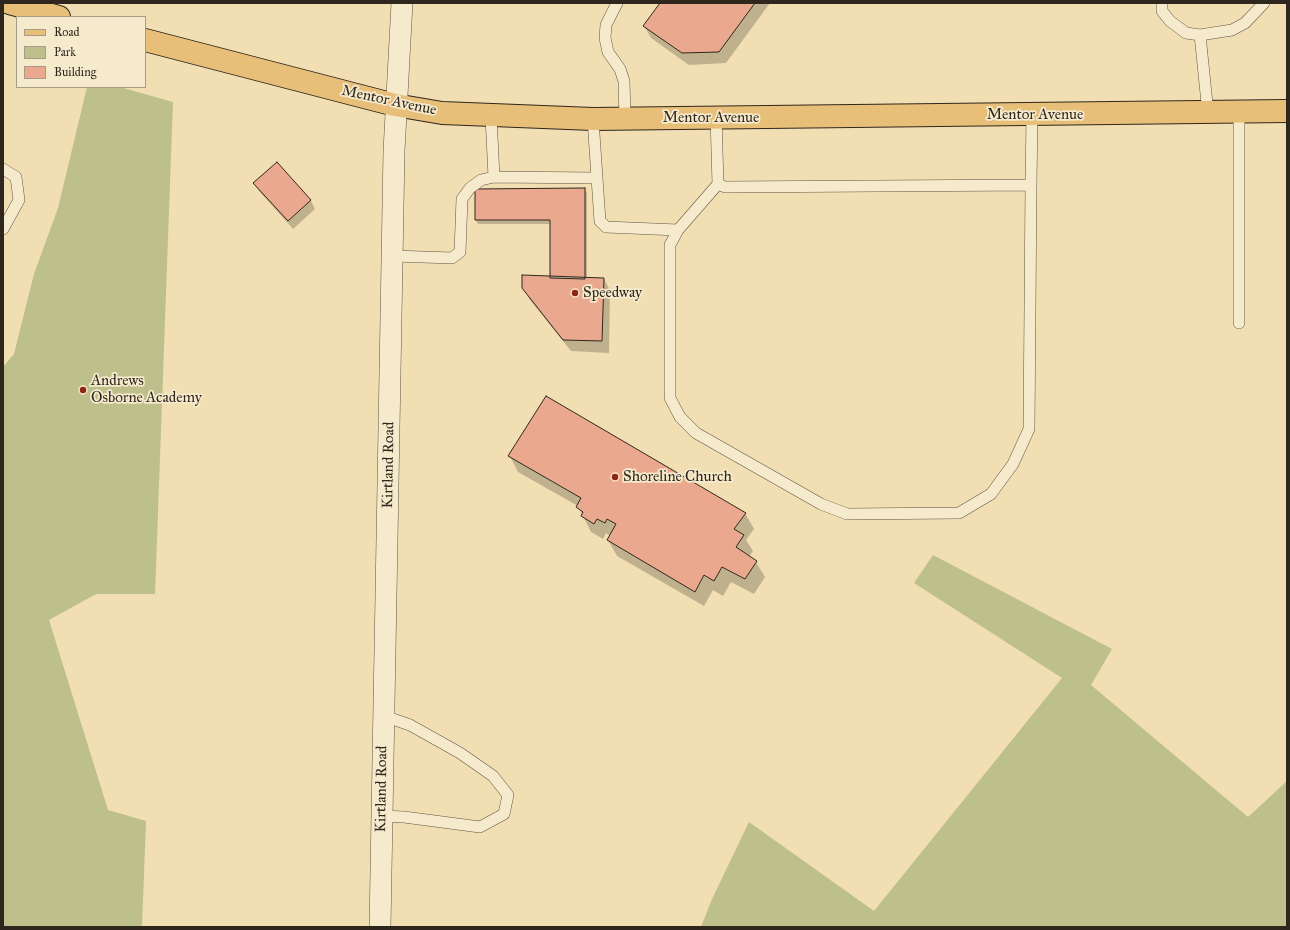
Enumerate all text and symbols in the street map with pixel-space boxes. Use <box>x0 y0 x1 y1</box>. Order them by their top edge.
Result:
legend <box>16 16 146 88</box>
text: Road <box>54 25 80 39</box>
text: Park <box>54 45 76 59</box>
text: Building <box>54 65 96 79</box>
street label: Mentor Avenue <box>340 82 438 120</box>
street label: Mentor Avenue <box>987 106 1083 124</box>
street label: Mentor Avenue <box>663 109 759 127</box>
place label: Speedway <box>583 284 642 302</box>
marker: Speedway <box>570 288 580 298</box>
place label: Andrews Osborne Academy <box>91 372 202 407</box>
marker: Andrews Osborne Academy <box>78 385 88 395</box>
street label: Kirtland Road <box>379 421 399 509</box>
place label: Shoreline Church <box>623 468 732 486</box>
marker: Shoreline Church <box>610 472 620 482</box>
street label: Kirtland Road <box>372 745 392 833</box>

